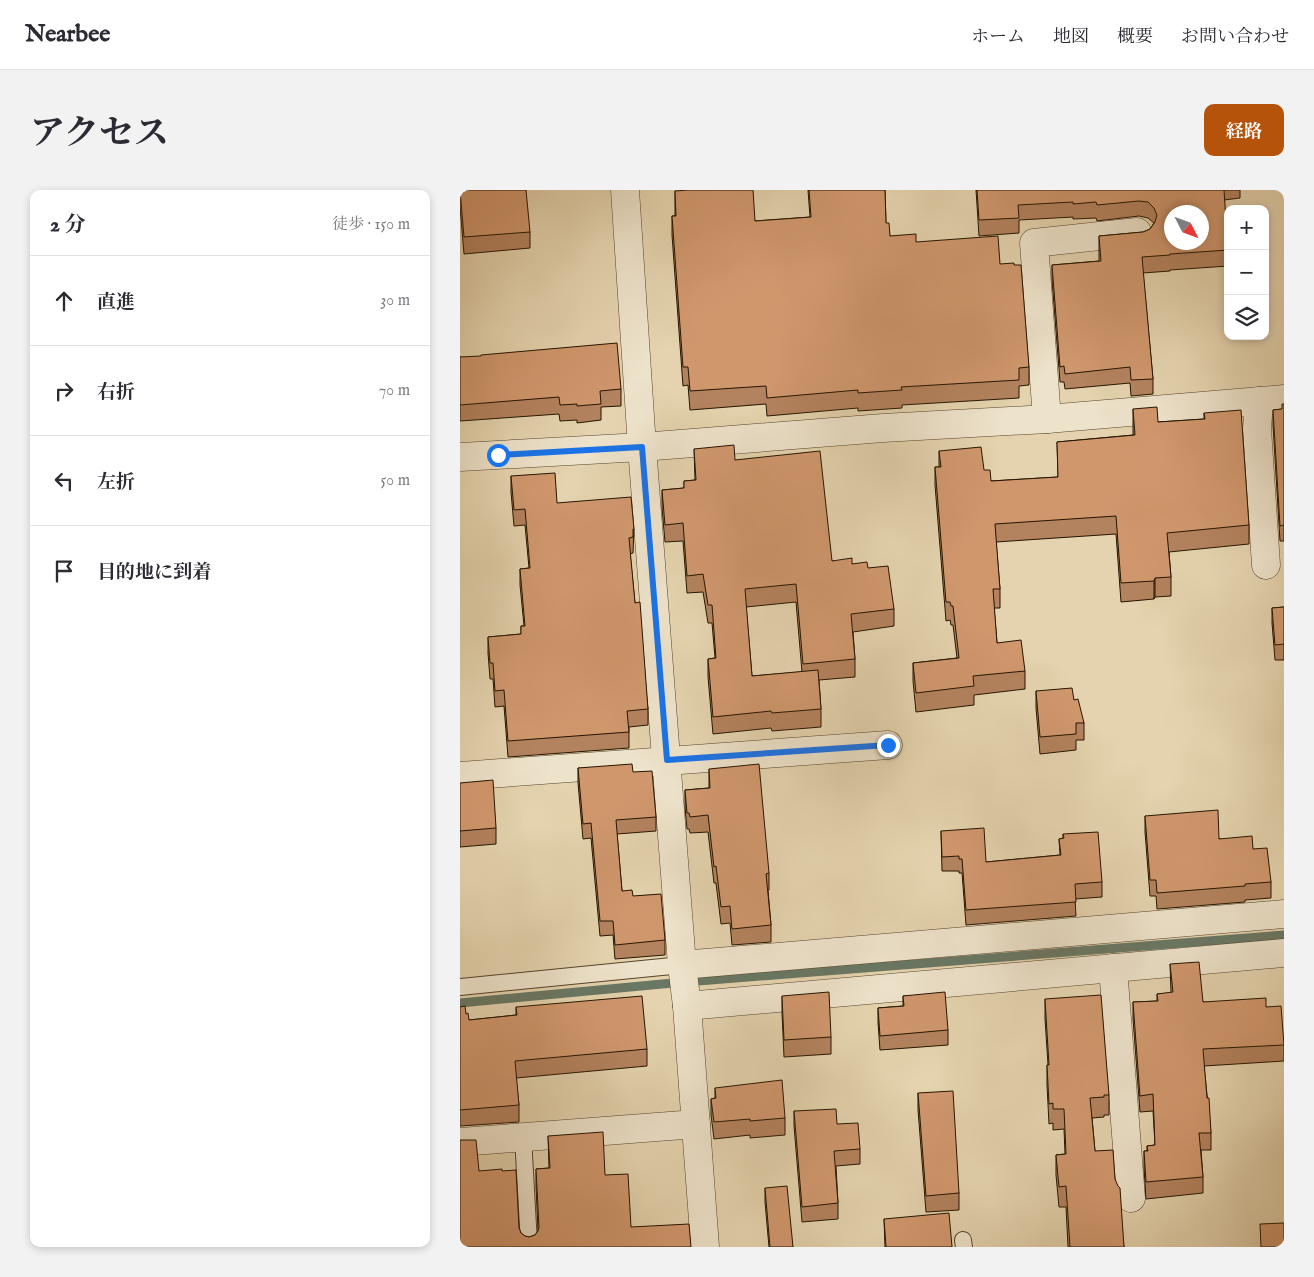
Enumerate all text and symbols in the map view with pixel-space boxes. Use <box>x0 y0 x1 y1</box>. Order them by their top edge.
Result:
text: Nearbee <box>25 19 110 50</box>
text: ホーム <box>971 26 1025 49</box>
text: 地図 <box>1053 26 1089 49</box>
text: 概要 <box>1117 26 1153 49</box>
text: お問い合わせ <box>1181 26 1289 49</box>
button: 経路 <box>1204 104 1284 156</box>
text: アクセス <box>30 112 169 157</box>
north arrow <box>1164 205 1209 250</box>
map controls <box>1224 205 1269 340</box>
button: + <box>1224 205 1269 250</box>
text: 2 分 <box>50 212 85 239</box>
text: 徒歩 · 150 m <box>332 215 410 235</box>
button: − <box>1224 250 1269 295</box>
icon: ahead <box>50 287 78 315</box>
text: 直進 <box>97 291 135 315</box>
text: 30 m <box>380 291 410 311</box>
button: layers <box>1224 295 1269 340</box>
icon: right <box>50 377 78 405</box>
text: 右折 <box>97 381 135 405</box>
text: 70 m <box>379 381 410 401</box>
route start <box>487 444 510 467</box>
icon: left <box>50 467 78 495</box>
text: 左折 <box>97 471 135 495</box>
text: 50 m <box>381 471 410 491</box>
icon: arrive <box>50 557 78 585</box>
text: 目的地に到着 <box>97 561 211 585</box>
route end <box>877 734 900 757</box>

